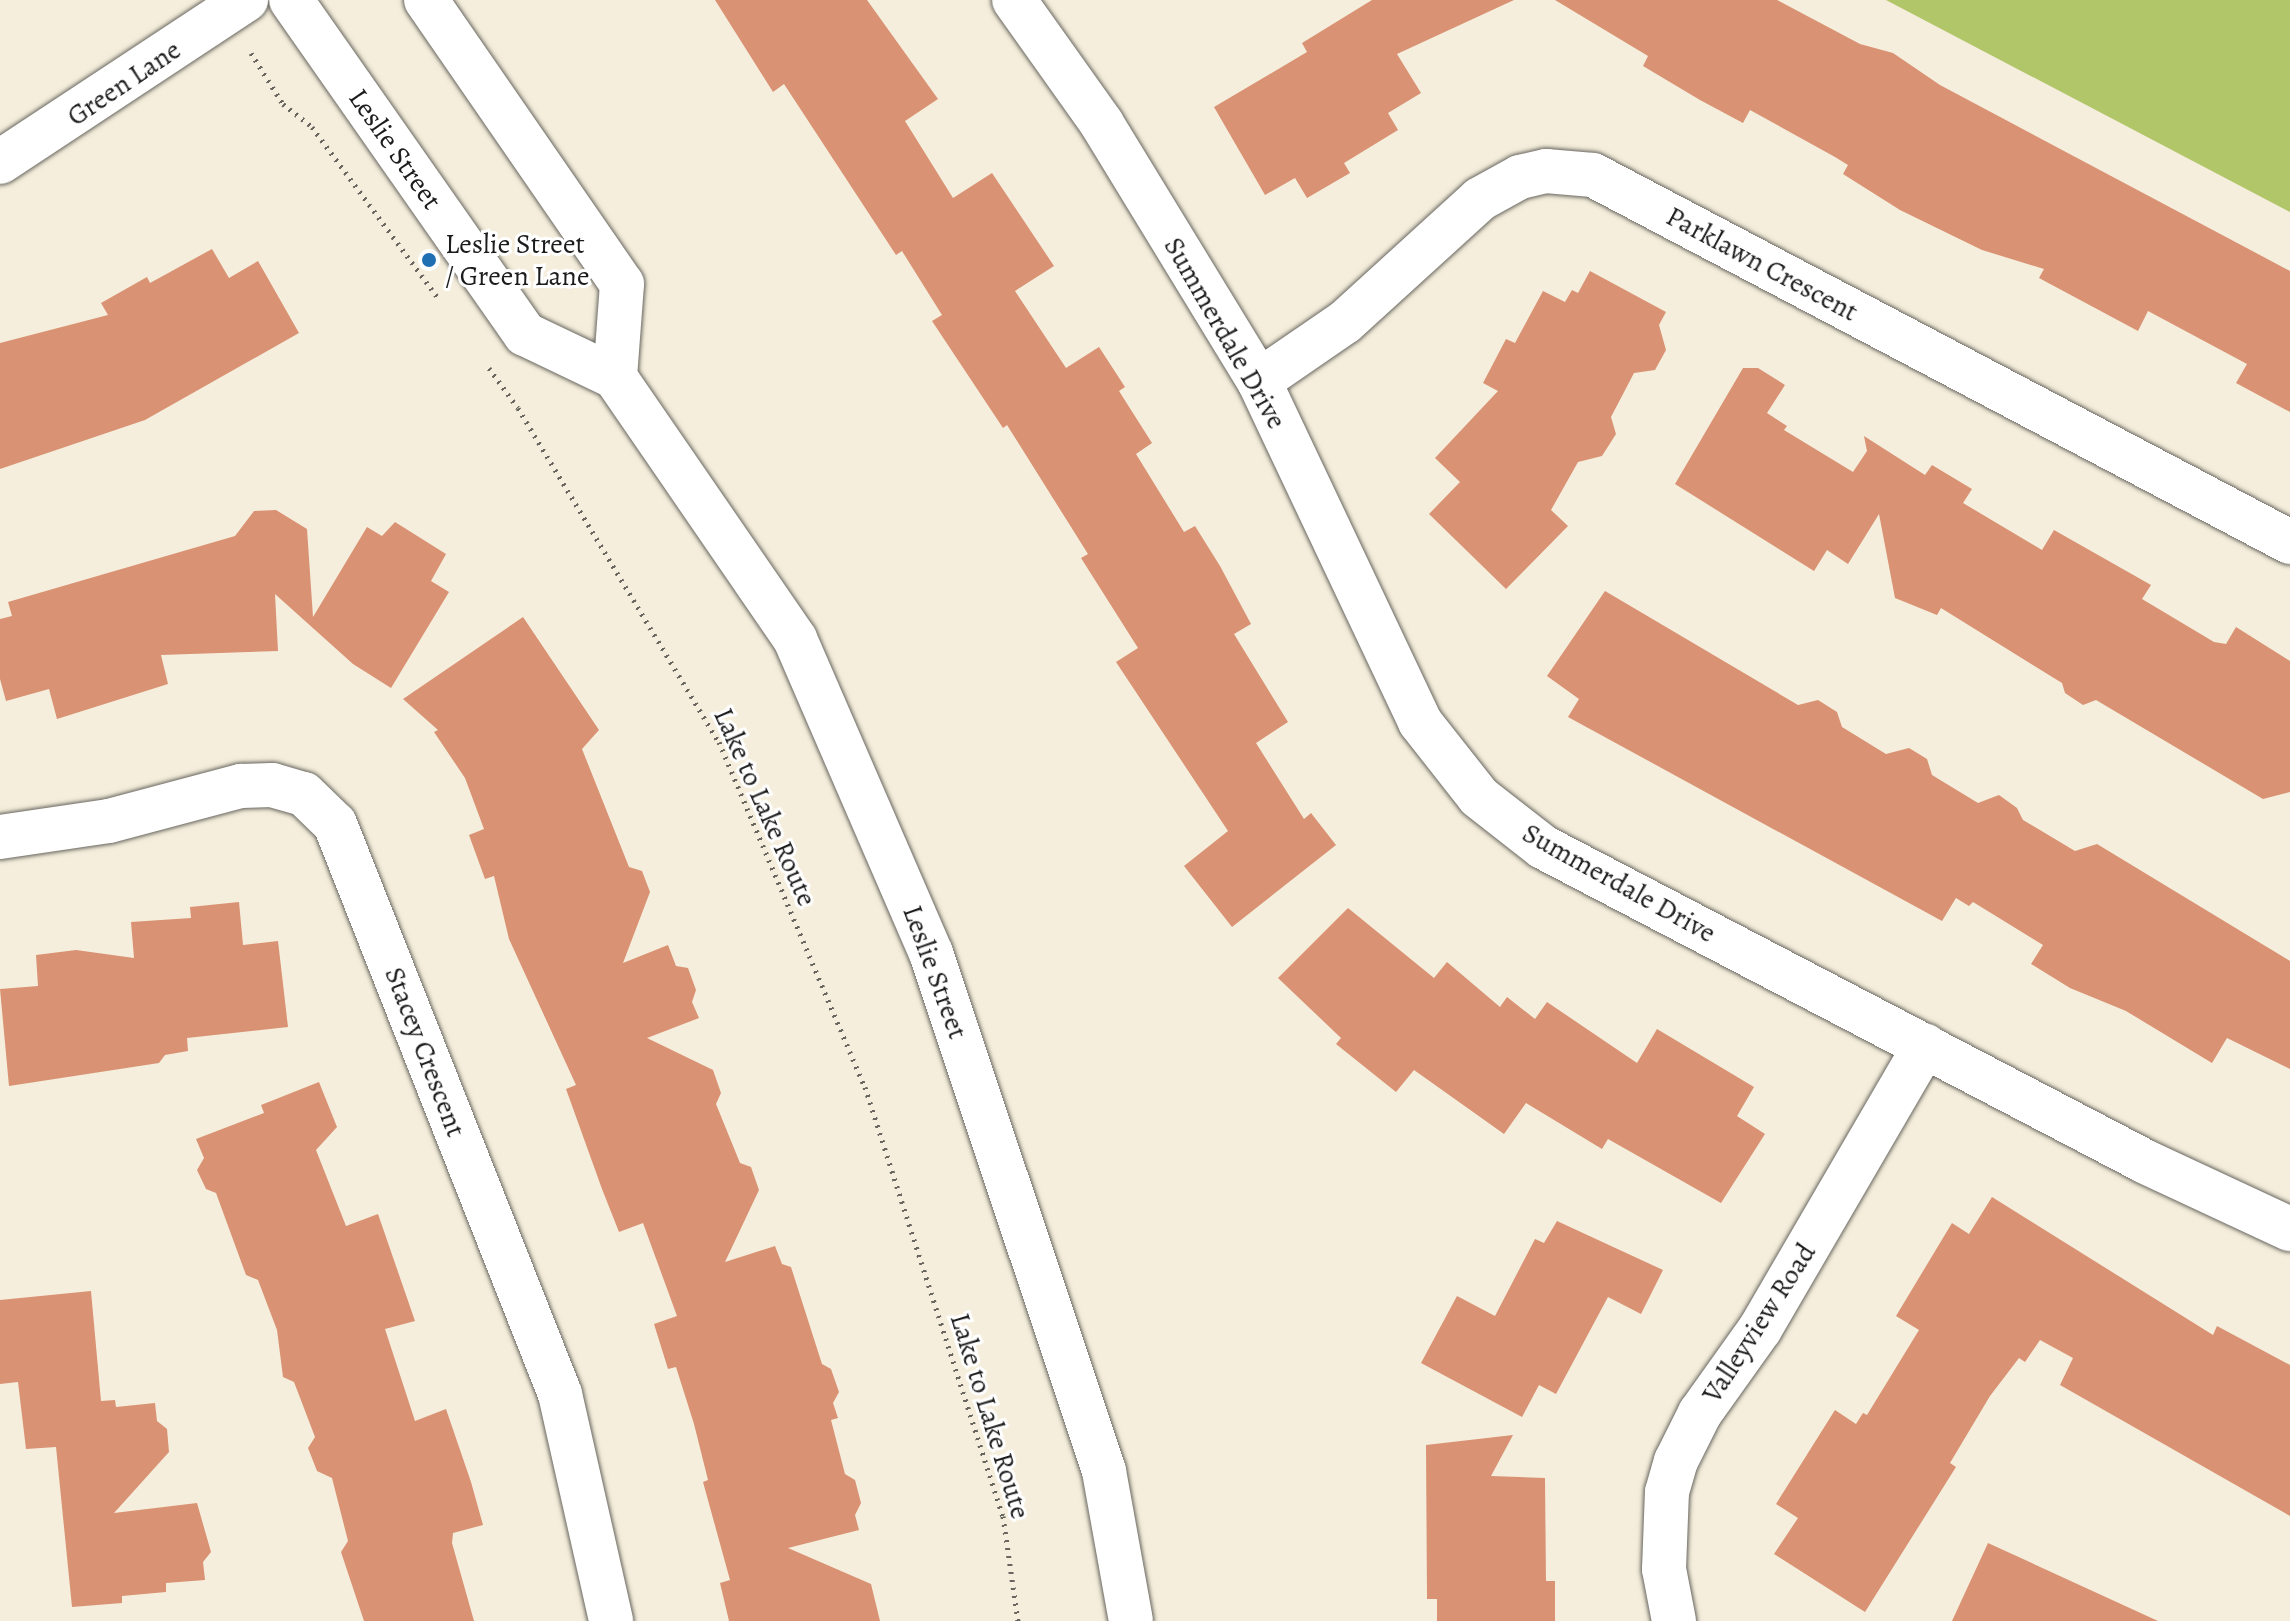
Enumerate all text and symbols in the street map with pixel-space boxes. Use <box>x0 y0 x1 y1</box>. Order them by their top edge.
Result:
street label: Green Lane <box>61 33 187 133</box>
street label: Leslie Street <box>341 82 449 216</box>
street label: Parklawn Crescent <box>1660 199 1864 329</box>
place label: Leslie Street / Green Lane <box>445 227 589 293</box>
street label: Summerdale Drive <box>1157 231 1293 435</box>
marker: Leslie Street / Green Lane <box>420 251 438 269</box>
street label: Lake to Lake Route <box>706 703 824 911</box>
street label: Summerdale Drive <box>1517 816 1721 950</box>
street label: Leslie Street <box>895 901 975 1043</box>
street label: Stacey Crescent <box>377 962 473 1142</box>
street label: Valleyview Road <box>1695 1237 1823 1409</box>
street label: Lake to Lake Route <box>943 1309 1037 1523</box>

